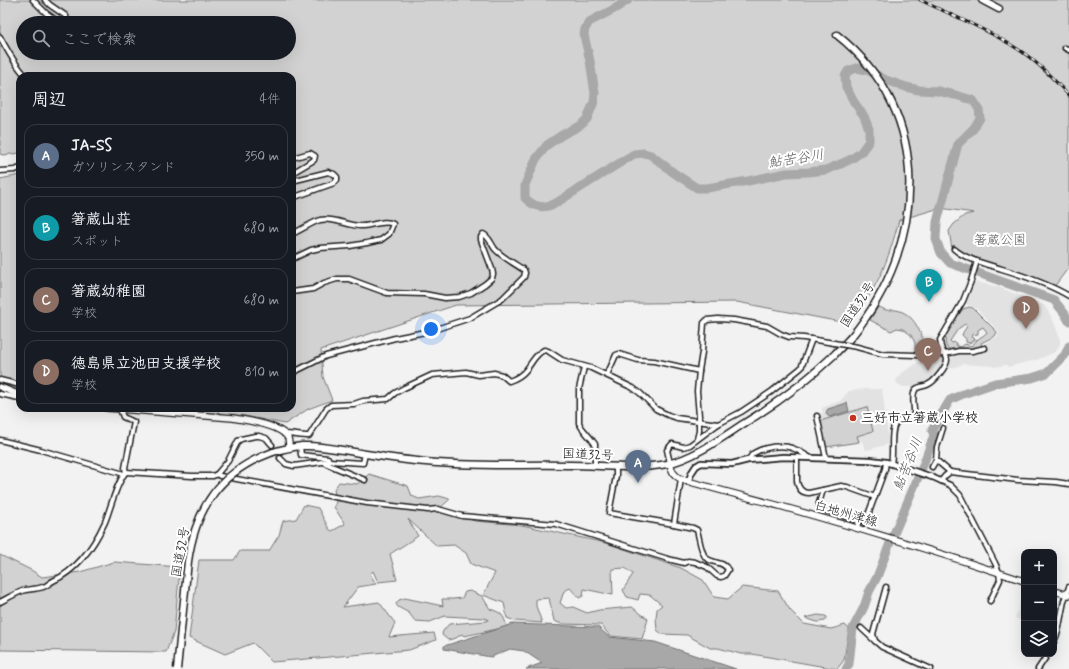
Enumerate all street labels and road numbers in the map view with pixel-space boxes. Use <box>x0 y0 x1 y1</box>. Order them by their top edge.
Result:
street label: 国道32号 <box>837 279 879 331</box>
street label: 国道32号 <box>562 446 614 464</box>
street label: 白地州津線 <box>812 497 881 531</box>
street label: 国道32号 <box>168 525 194 579</box>

